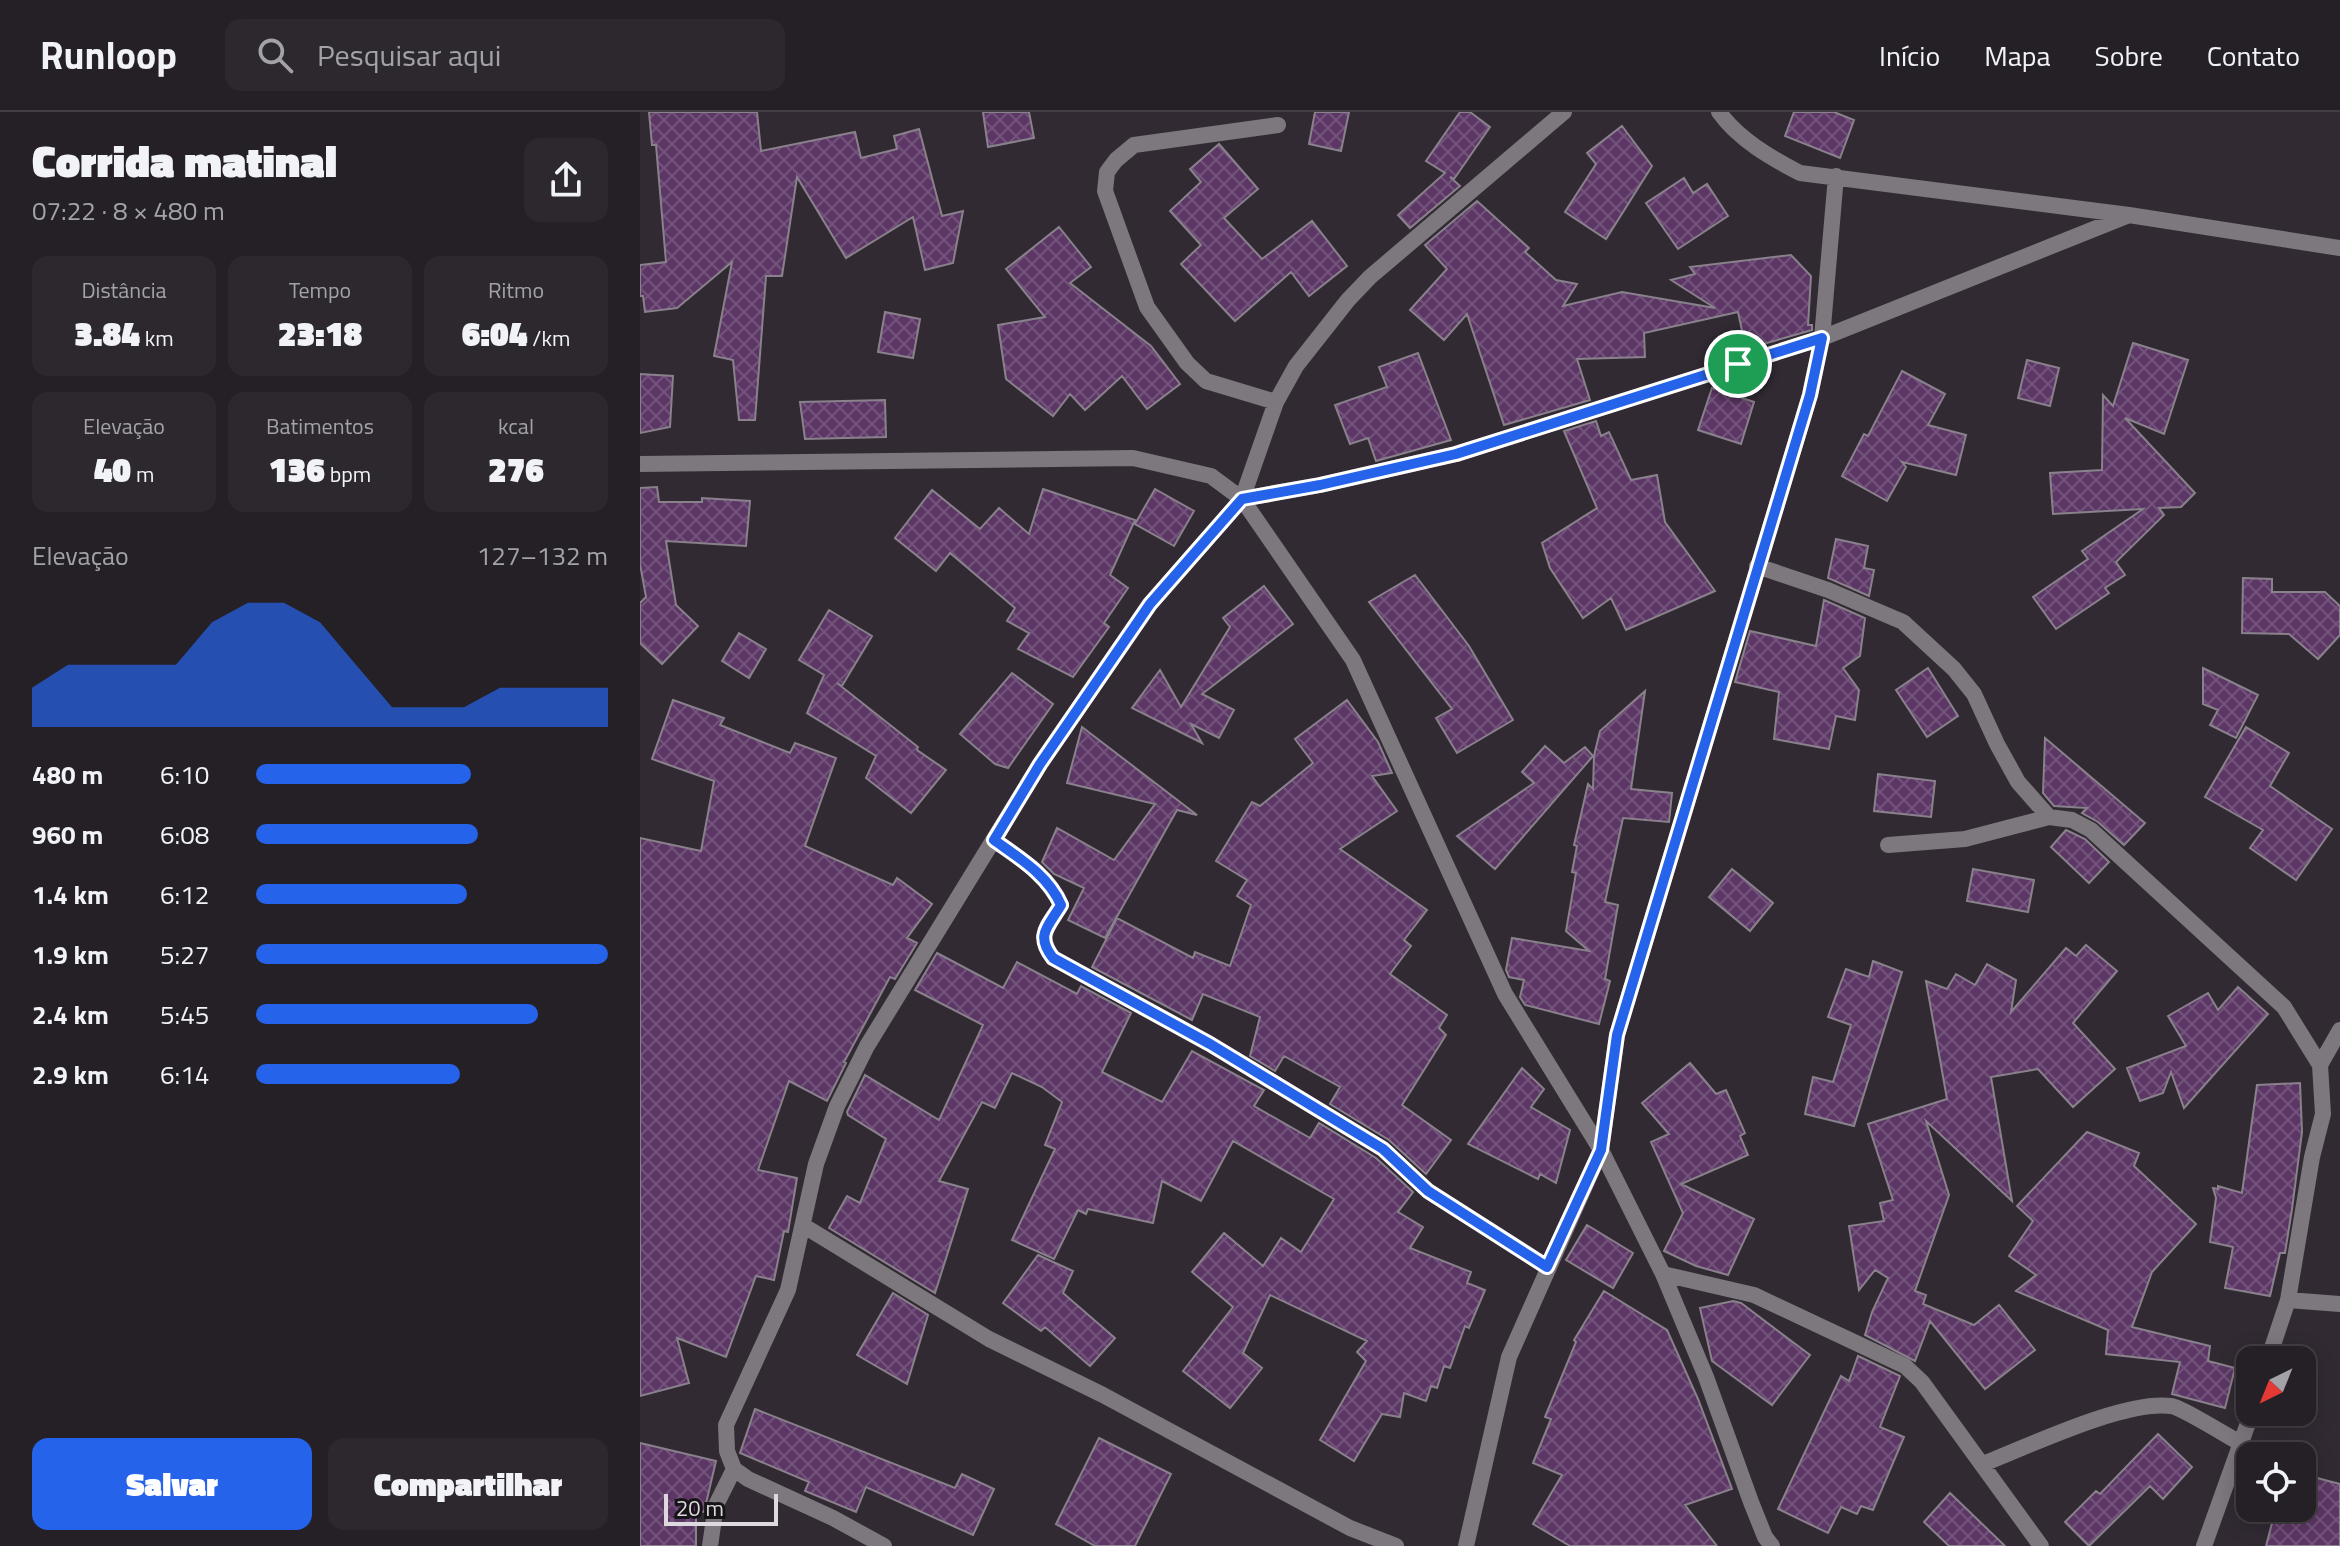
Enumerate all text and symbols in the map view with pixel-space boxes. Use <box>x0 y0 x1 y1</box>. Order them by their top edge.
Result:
search box <box>225 19 785 91</box>
text: Runloop <box>40 26 177 84</box>
text: Pesquisar aqui <box>317 32 501 78</box>
icon: search <box>253 33 297 77</box>
text: Início <box>1879 34 1940 77</box>
text: Mapa <box>1984 34 2051 77</box>
text: Sobre <box>2095 34 2163 77</box>
text: Contato <box>2207 34 2300 77</box>
text: Corrida matinal <box>32 127 337 194</box>
button: share <box>524 138 608 222</box>
text: 07:22 · 8 × 480 m <box>32 191 225 230</box>
text: Distância <box>81 273 167 307</box>
text: Tempo <box>289 273 351 307</box>
text: Ritmo <box>488 273 544 307</box>
text: 3.84 <box>74 307 140 359</box>
text: 23:18 <box>278 307 362 359</box>
text: 6:04 <box>462 307 528 359</box>
text: km <box>140 321 174 355</box>
text: /km <box>528 321 570 355</box>
pin <box>1704 330 1772 398</box>
icon: arrive <box>1716 342 1760 386</box>
text: Elevação <box>83 409 165 443</box>
text: Batimentos <box>266 409 374 443</box>
text: kcal <box>498 409 534 443</box>
text: 40 <box>94 443 131 495</box>
text: 136 <box>269 443 325 495</box>
text: 276 <box>488 443 544 495</box>
text: m <box>131 457 154 491</box>
text: bpm <box>325 457 371 491</box>
text: Elevação <box>32 536 129 575</box>
text: 127–132 m <box>477 536 608 575</box>
text: 480 m <box>32 755 103 794</box>
text: 6:10 <box>160 755 209 794</box>
text: 960 m <box>32 815 103 854</box>
text: 6:08 <box>160 815 209 854</box>
text: 1.4 km <box>32 875 109 914</box>
text: 6:12 <box>160 875 209 914</box>
text: 1.9 km <box>32 935 109 974</box>
text: 5:27 <box>160 935 209 974</box>
text: 2.4 km <box>32 995 109 1034</box>
text: 5:45 <box>160 995 209 1034</box>
text: 2.9 km <box>32 1055 109 1094</box>
text: 6:14 <box>160 1055 209 1094</box>
north arrow <box>2236 1346 2316 1426</box>
map controls <box>2236 1346 2316 1522</box>
button: Salvar <box>32 1438 312 1530</box>
button: Compartilhar <box>328 1438 608 1530</box>
button: locate <box>2236 1442 2316 1522</box>
scale bar <box>664 1490 778 1526</box>
text: 20 m <box>676 1491 724 1525</box>

